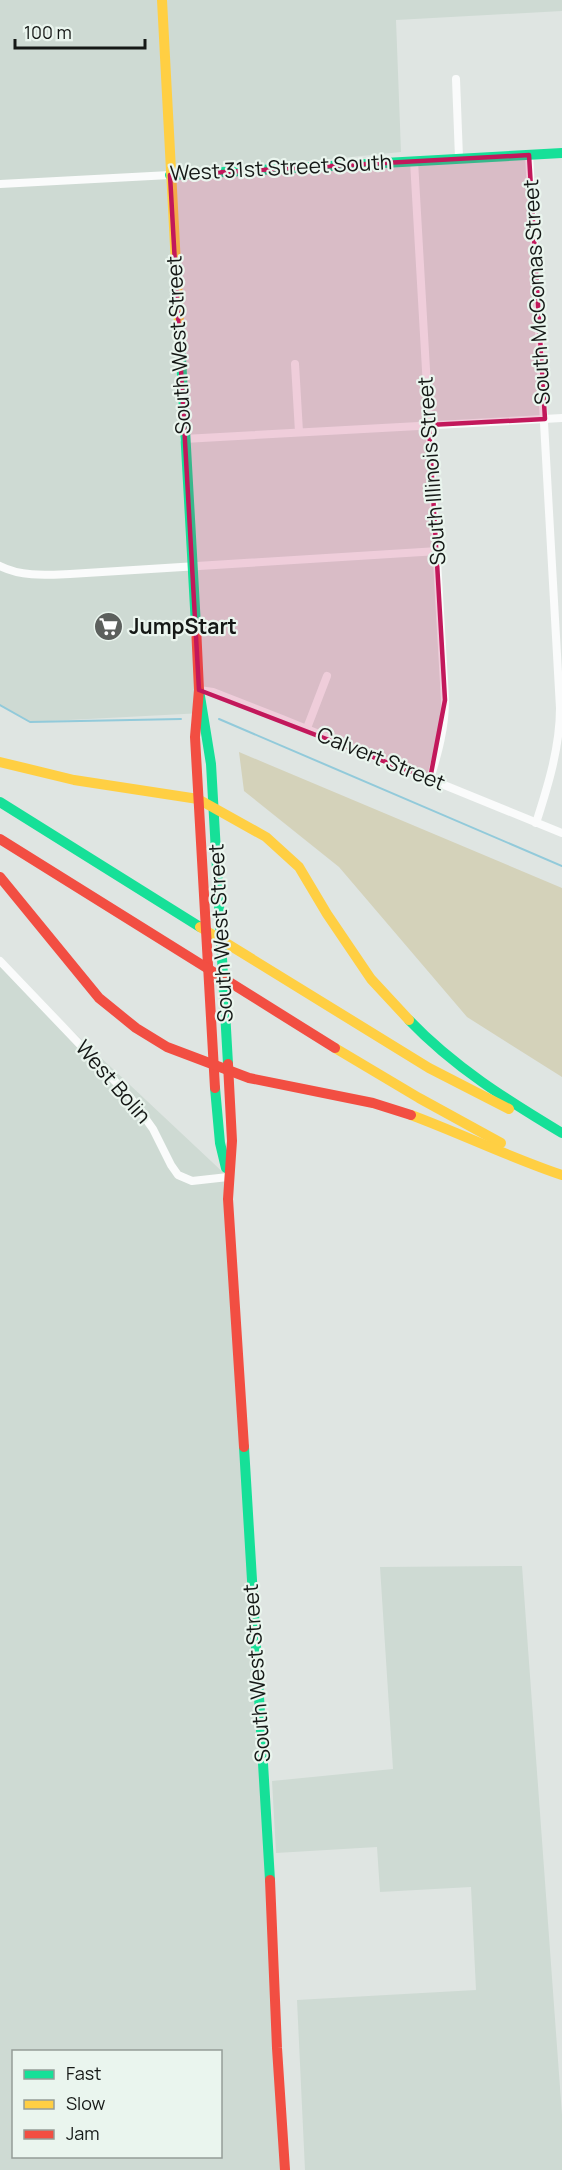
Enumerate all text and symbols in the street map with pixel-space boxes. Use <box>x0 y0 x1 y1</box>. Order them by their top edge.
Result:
scale bar <box>15 12 146 50</box>
text: 100 m <box>24 20 72 44</box>
street label: West 31st Street South <box>169 147 393 187</box>
street label: South McComas Street <box>516 178 556 406</box>
street label: South West Street <box>159 255 197 435</box>
street label: South Illinois Street <box>410 376 452 566</box>
supermarket icon: JumpStart <box>92 611 124 643</box>
place label: JumpStart <box>129 612 237 640</box>
street label: Calvert Street <box>313 720 450 797</box>
street label: South West Street <box>201 843 239 1023</box>
street label: West Bolin <box>70 1034 158 1129</box>
street label: South West Street <box>236 1583 276 1763</box>
legend <box>12 2050 222 2158</box>
text: Fast <box>66 2061 101 2085</box>
text: Slow <box>66 2091 106 2115</box>
text: Jam <box>66 2121 100 2145</box>

